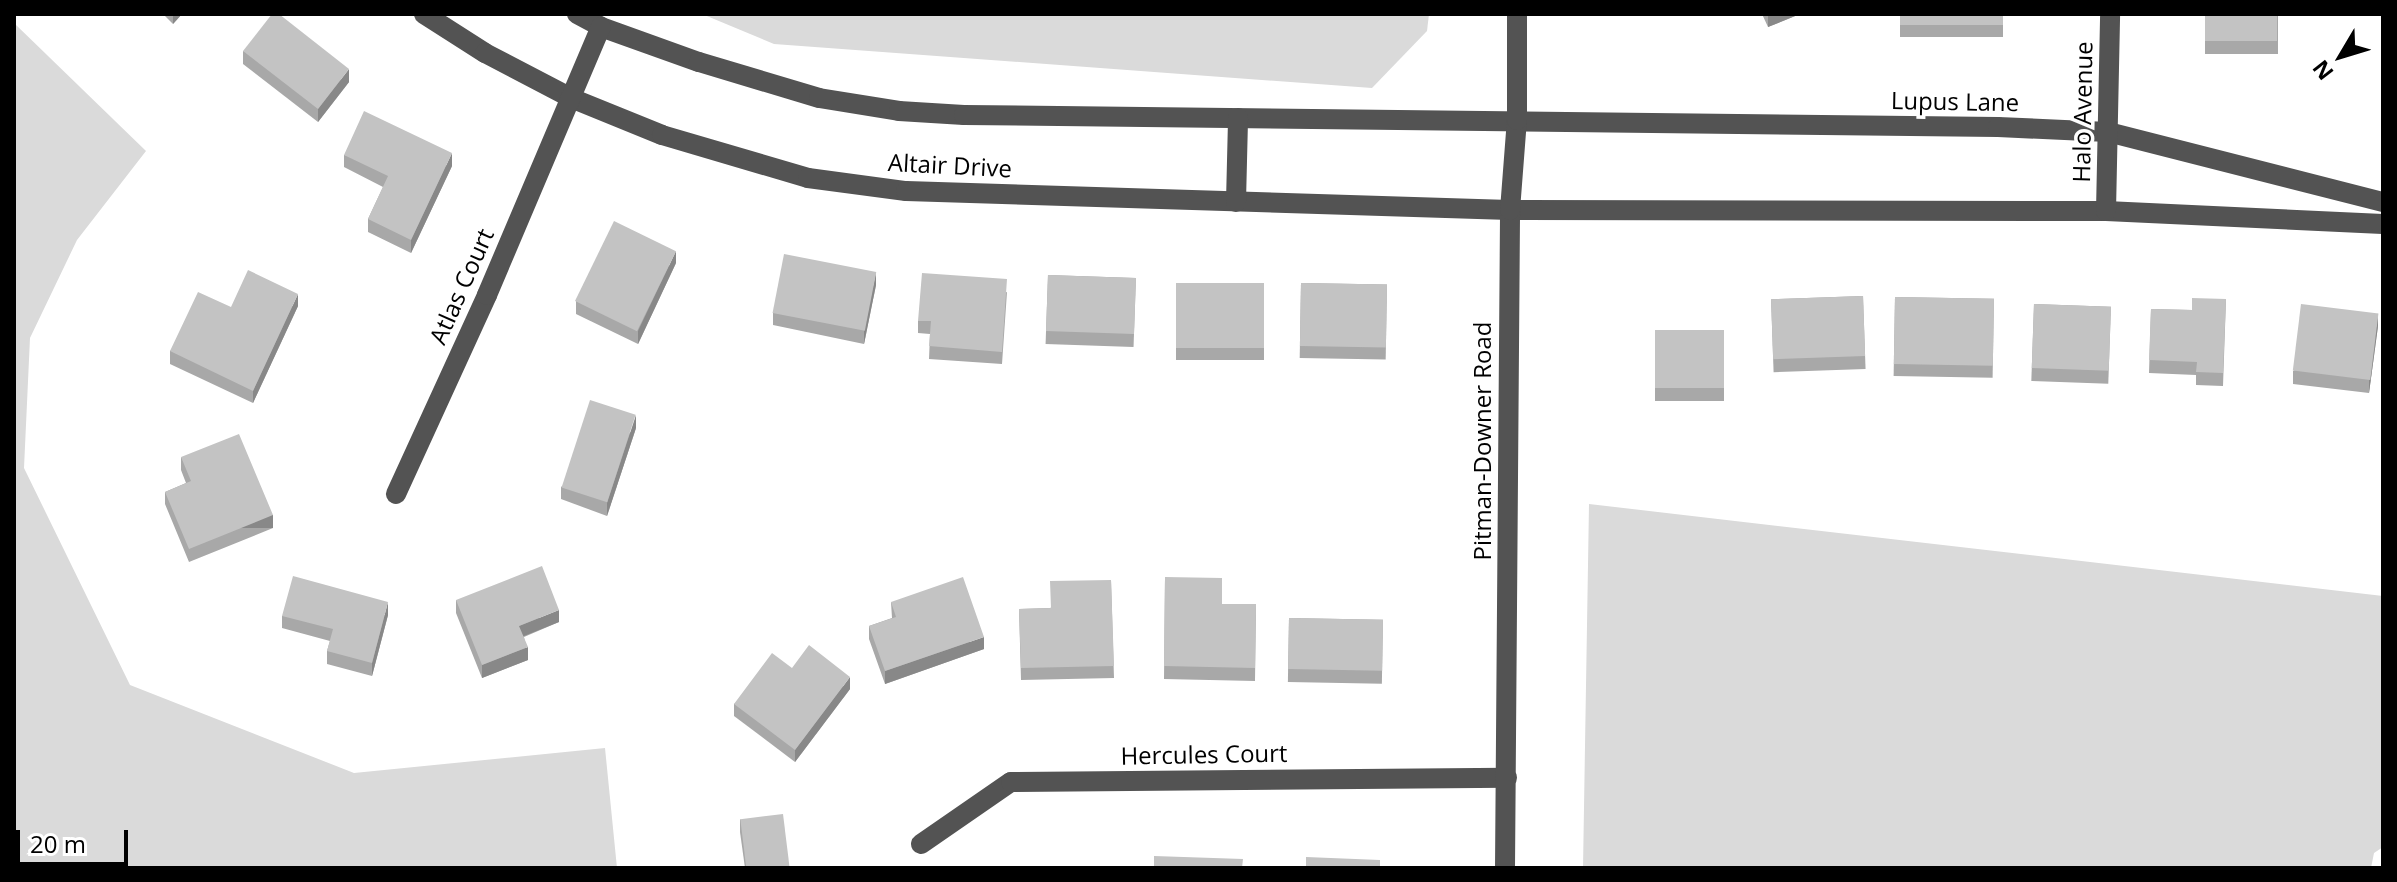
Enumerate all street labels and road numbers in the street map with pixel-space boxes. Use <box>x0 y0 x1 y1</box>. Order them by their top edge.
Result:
street label: Halo Avenue <box>2066 41 2098 183</box>
street label: Lupus Lane <box>1891 85 2019 117</box>
street label: Altair Drive <box>887 147 1013 183</box>
street label: Atlas Court <box>423 224 499 348</box>
street label: Pitman-Downer Road <box>1468 321 1496 561</box>
street label: Hercules Court <box>1120 738 1288 770</box>

